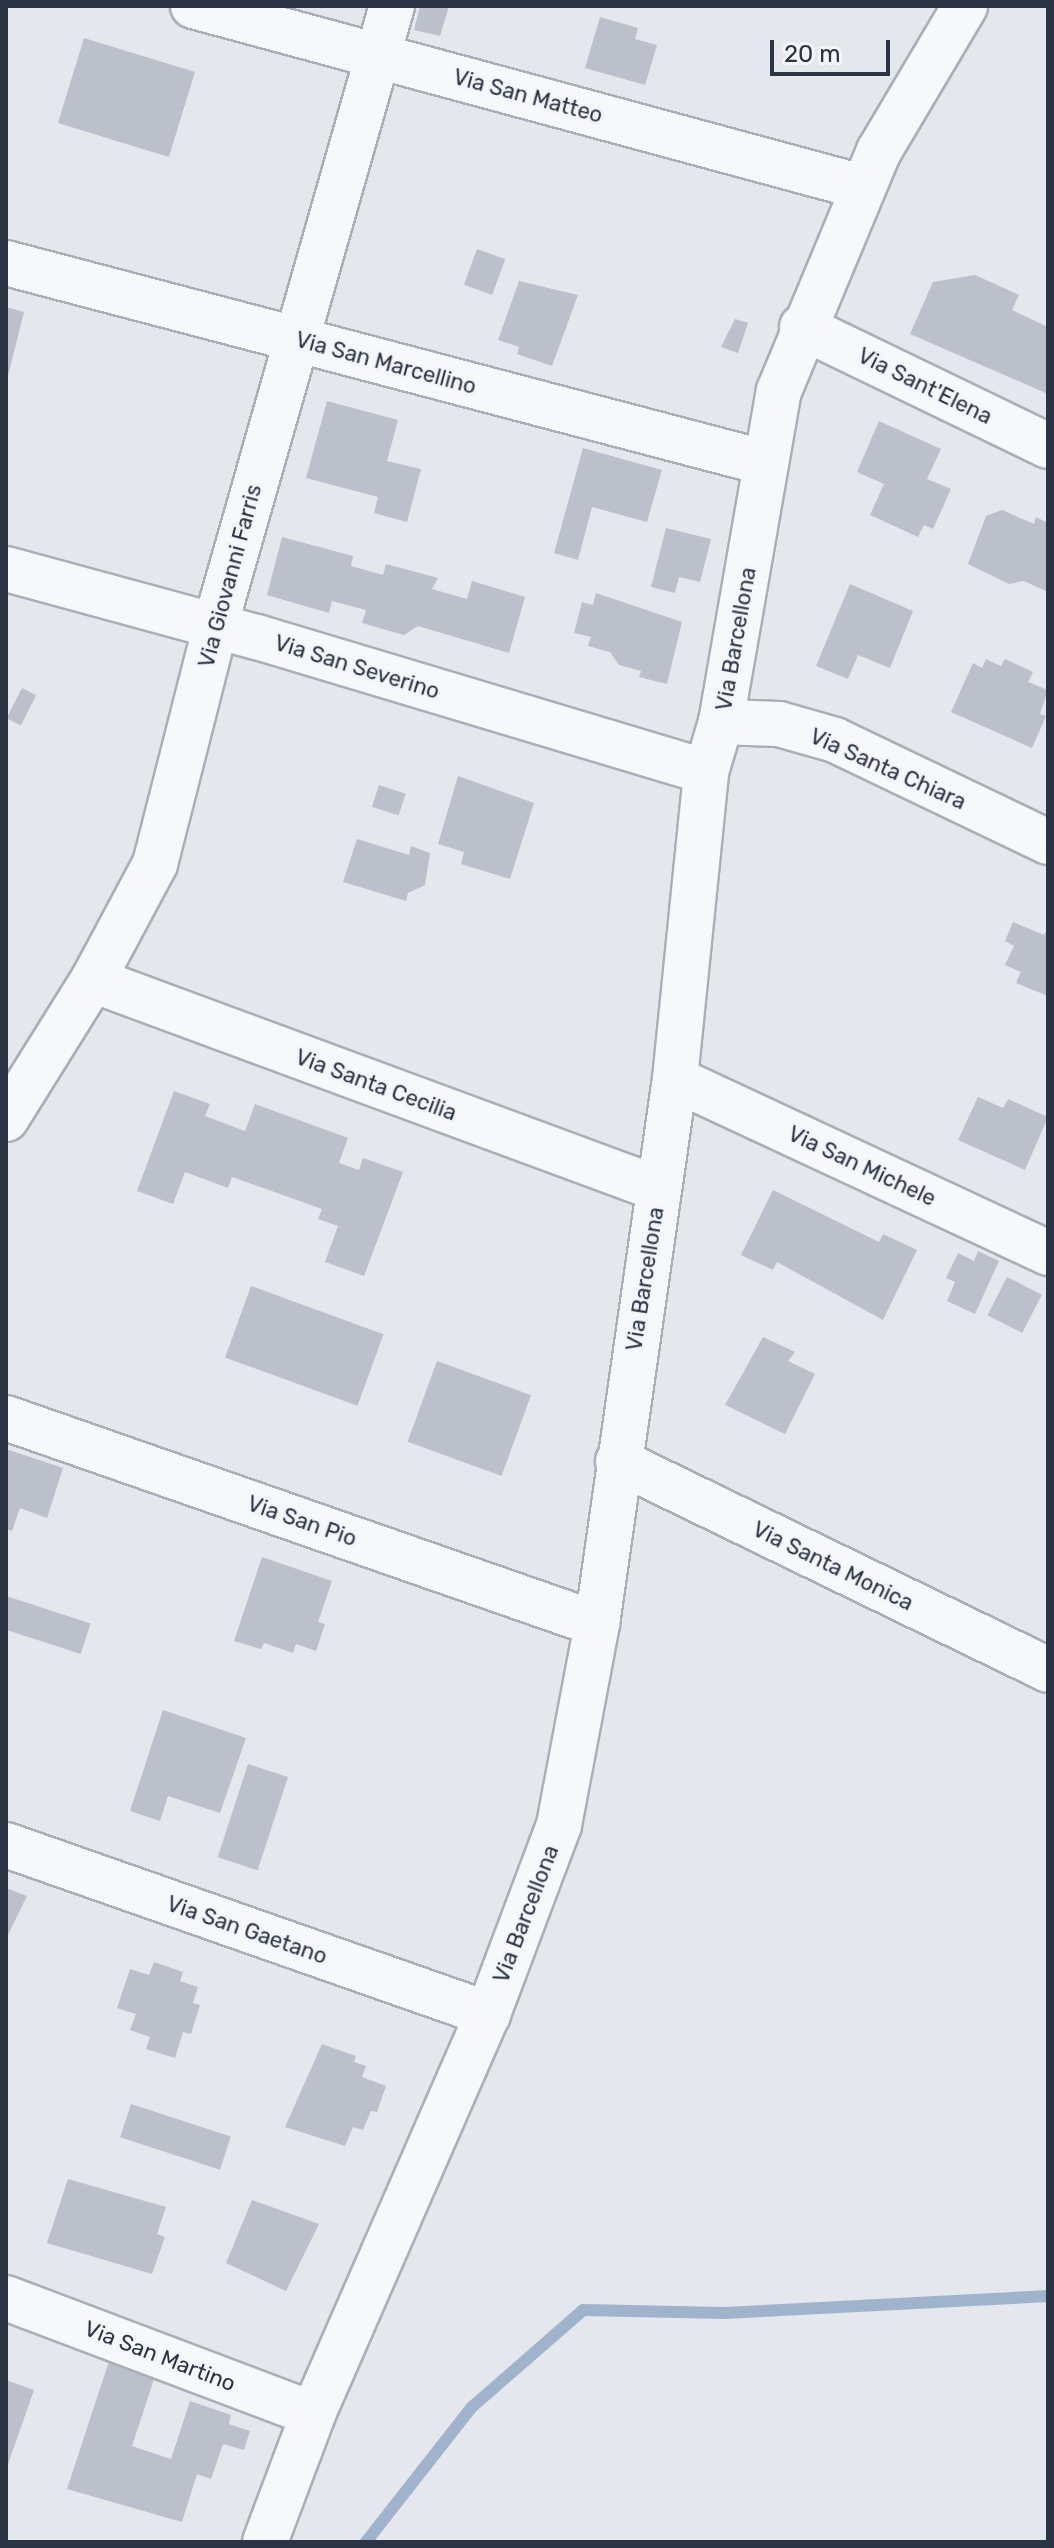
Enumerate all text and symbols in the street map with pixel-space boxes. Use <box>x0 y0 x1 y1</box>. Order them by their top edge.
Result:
scale bar <box>774 24 894 74</box>
text: 20 m <box>784 40 841 68</box>
street label: Via San Matteo <box>450 63 606 129</box>
street label: Via San Marcellino <box>293 326 479 400</box>
street label: Via Sant'Elena <box>854 342 996 430</box>
street label: Via Giovanni Farris <box>193 481 267 671</box>
street label: Via Barcellona <box>710 565 762 713</box>
street label: Via San Severino <box>271 629 443 705</box>
street label: Via Santa Chiara <box>806 723 970 815</box>
street label: Via Santa Cecilia <box>292 1044 460 1126</box>
street label: Via San Michele <box>784 1120 940 1212</box>
street label: Via Barcellona <box>621 1205 669 1353</box>
street label: Via San Pio <box>244 1490 360 1552</box>
street label: Via Santa Monica <box>748 1516 918 1616</box>
street label: Via Barcellona <box>488 1841 564 1987</box>
street label: Via San Gaetano <box>163 1890 331 1970</box>
street label: Via San Martino <box>81 2315 239 2397</box>

